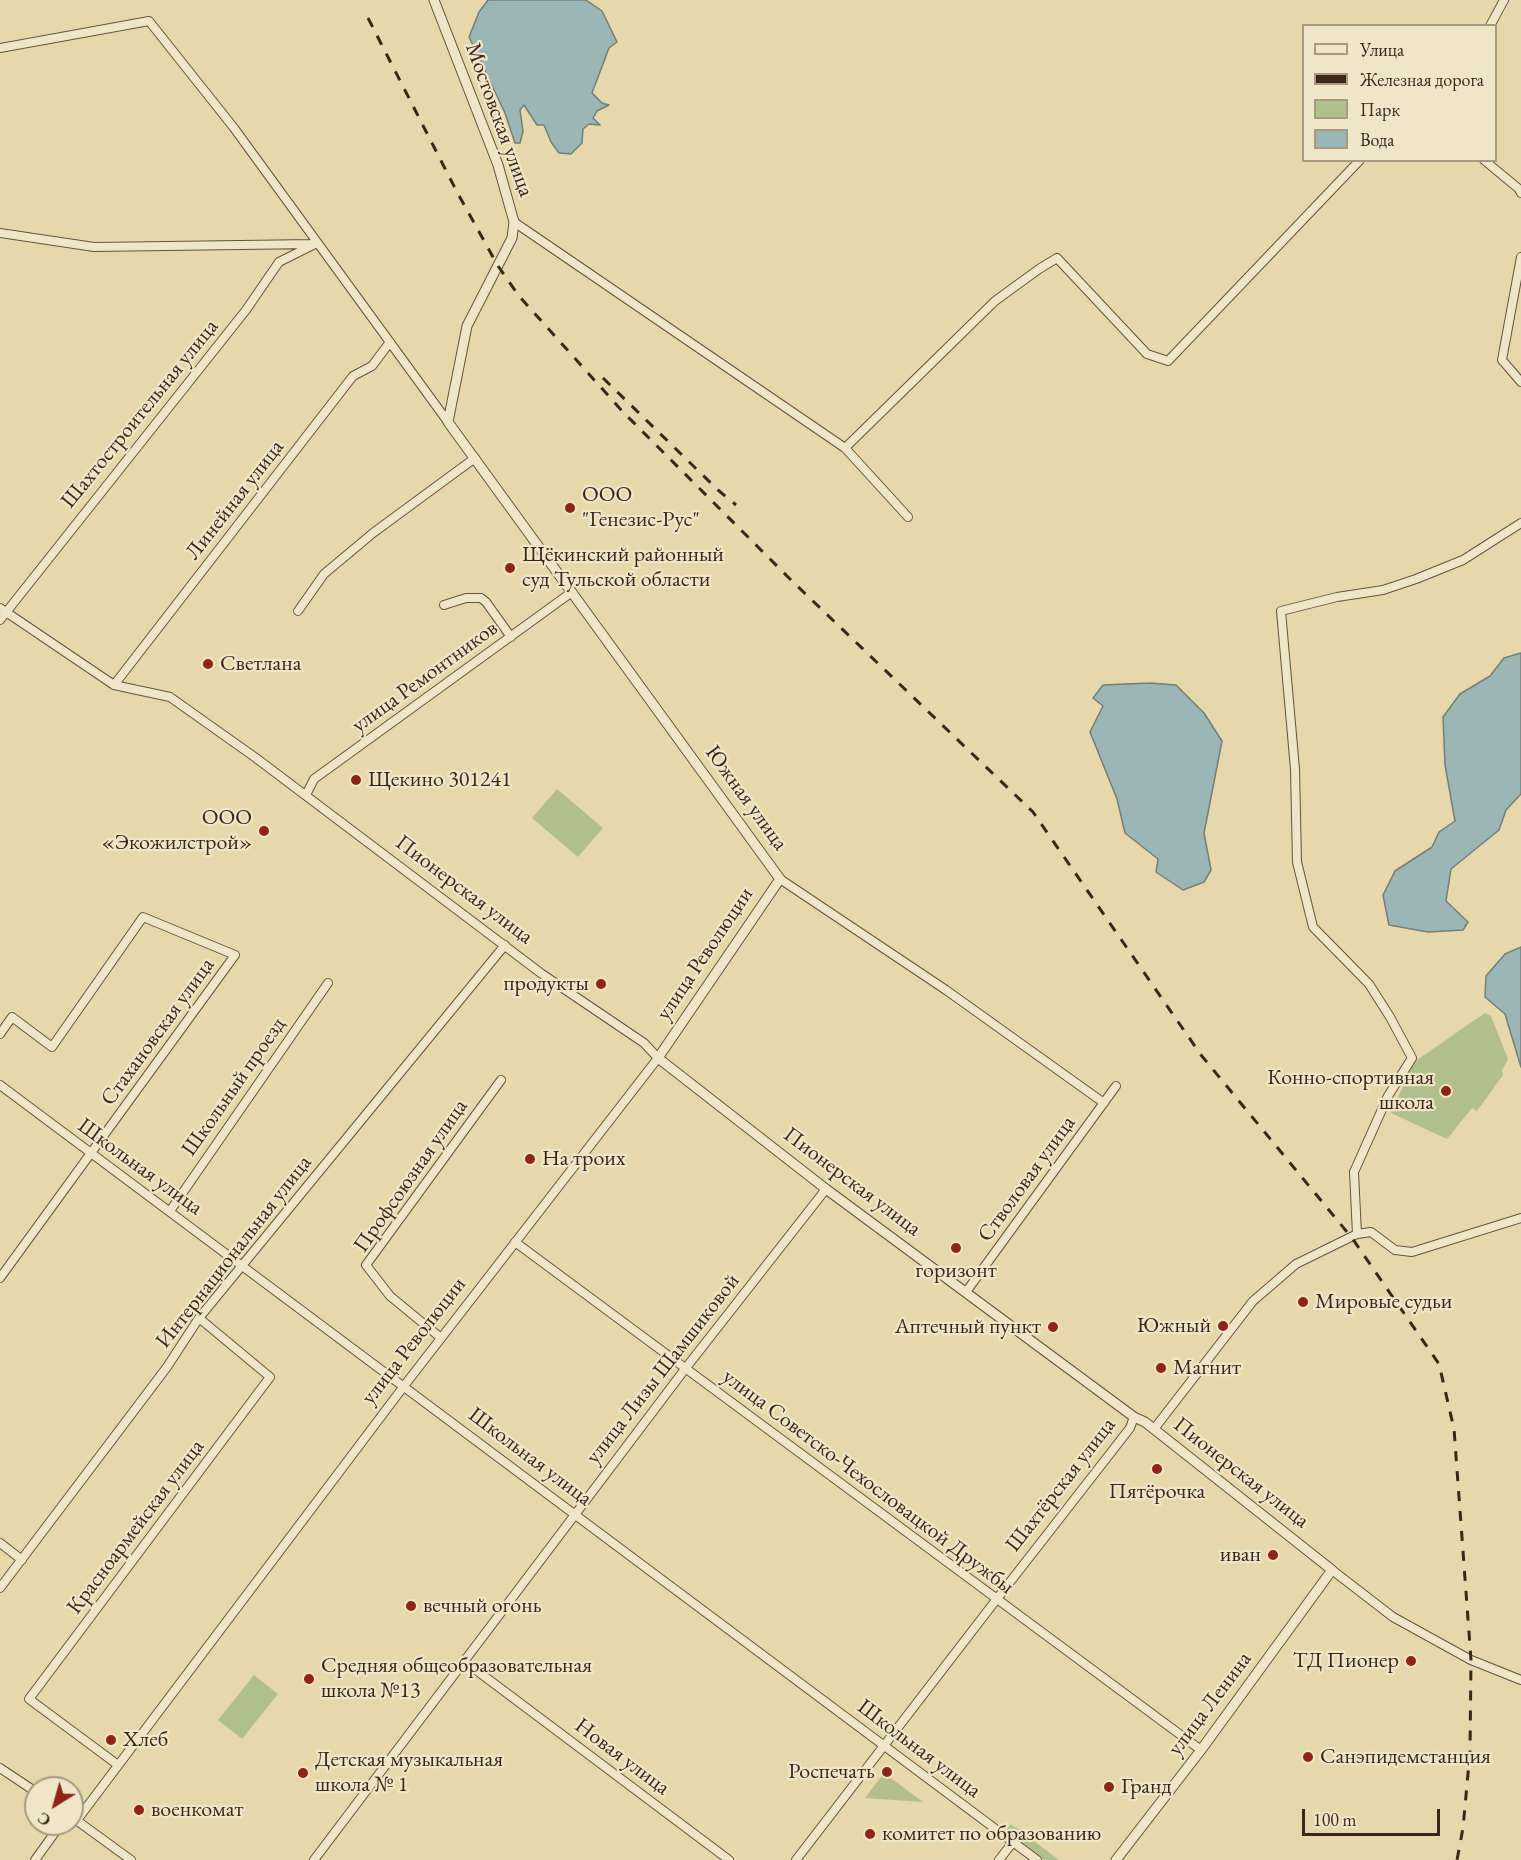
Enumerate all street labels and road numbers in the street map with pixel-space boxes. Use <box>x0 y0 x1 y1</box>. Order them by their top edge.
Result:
street label: Мостовская улица <box>459 40 539 200</box>
street label: Шахтостроительная улица <box>56 314 224 514</box>
street label: Линейная улица <box>180 435 290 565</box>
street label: улица Ремонтников <box>347 615 503 739</box>
street label: Южная улица <box>699 740 793 856</box>
street label: Пионерская улица <box>390 830 538 950</box>
street label: улица Революции <box>651 883 759 1025</box>
street label: Стахановская улица <box>96 953 220 1111</box>
street label: Школьный проезд <box>176 1013 292 1161</box>
street label: Профсоюзная улица <box>348 1094 474 1258</box>
street label: Стволовая улица <box>972 1111 1082 1247</box>
street label: Школьная улица <box>72 1113 208 1221</box>
street label: Пионерская улица <box>778 1122 926 1242</box>
street label: Интернациональная улица <box>151 1150 317 1354</box>
street label: улица Лизы Шамшиковой <box>581 1269 745 1469</box>
street label: улица Революции <box>356 1272 472 1410</box>
street label: улица Советско-Чехословацкой Дружбы <box>717 1364 1019 1600</box>
street label: Школьная улица <box>463 1402 597 1512</box>
street label: Пионерская улица <box>1168 1412 1314 1534</box>
street label: Шахтёрская улица <box>1000 1413 1122 1557</box>
street label: Красноармейская улица <box>62 1434 210 1620</box>
street label: улица Ленина <box>1162 1647 1258 1761</box>
street label: Школьная улица <box>852 1694 986 1804</box>
street label: Новая улица <box>569 1713 675 1801</box>

